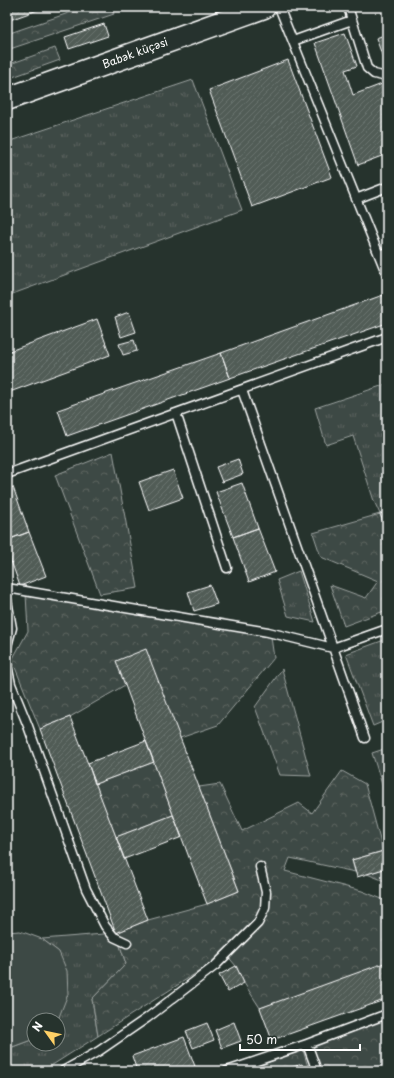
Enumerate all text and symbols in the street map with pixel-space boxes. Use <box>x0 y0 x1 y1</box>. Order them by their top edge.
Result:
street label: Babək küçəsi <box>100 33 170 72</box>
north arrow <box>26 1012 66 1052</box>
text: N <box>28 1018 47 1035</box>
scale bar <box>240 1026 360 1052</box>
text: 50 m <box>246 1030 277 1048</box>

